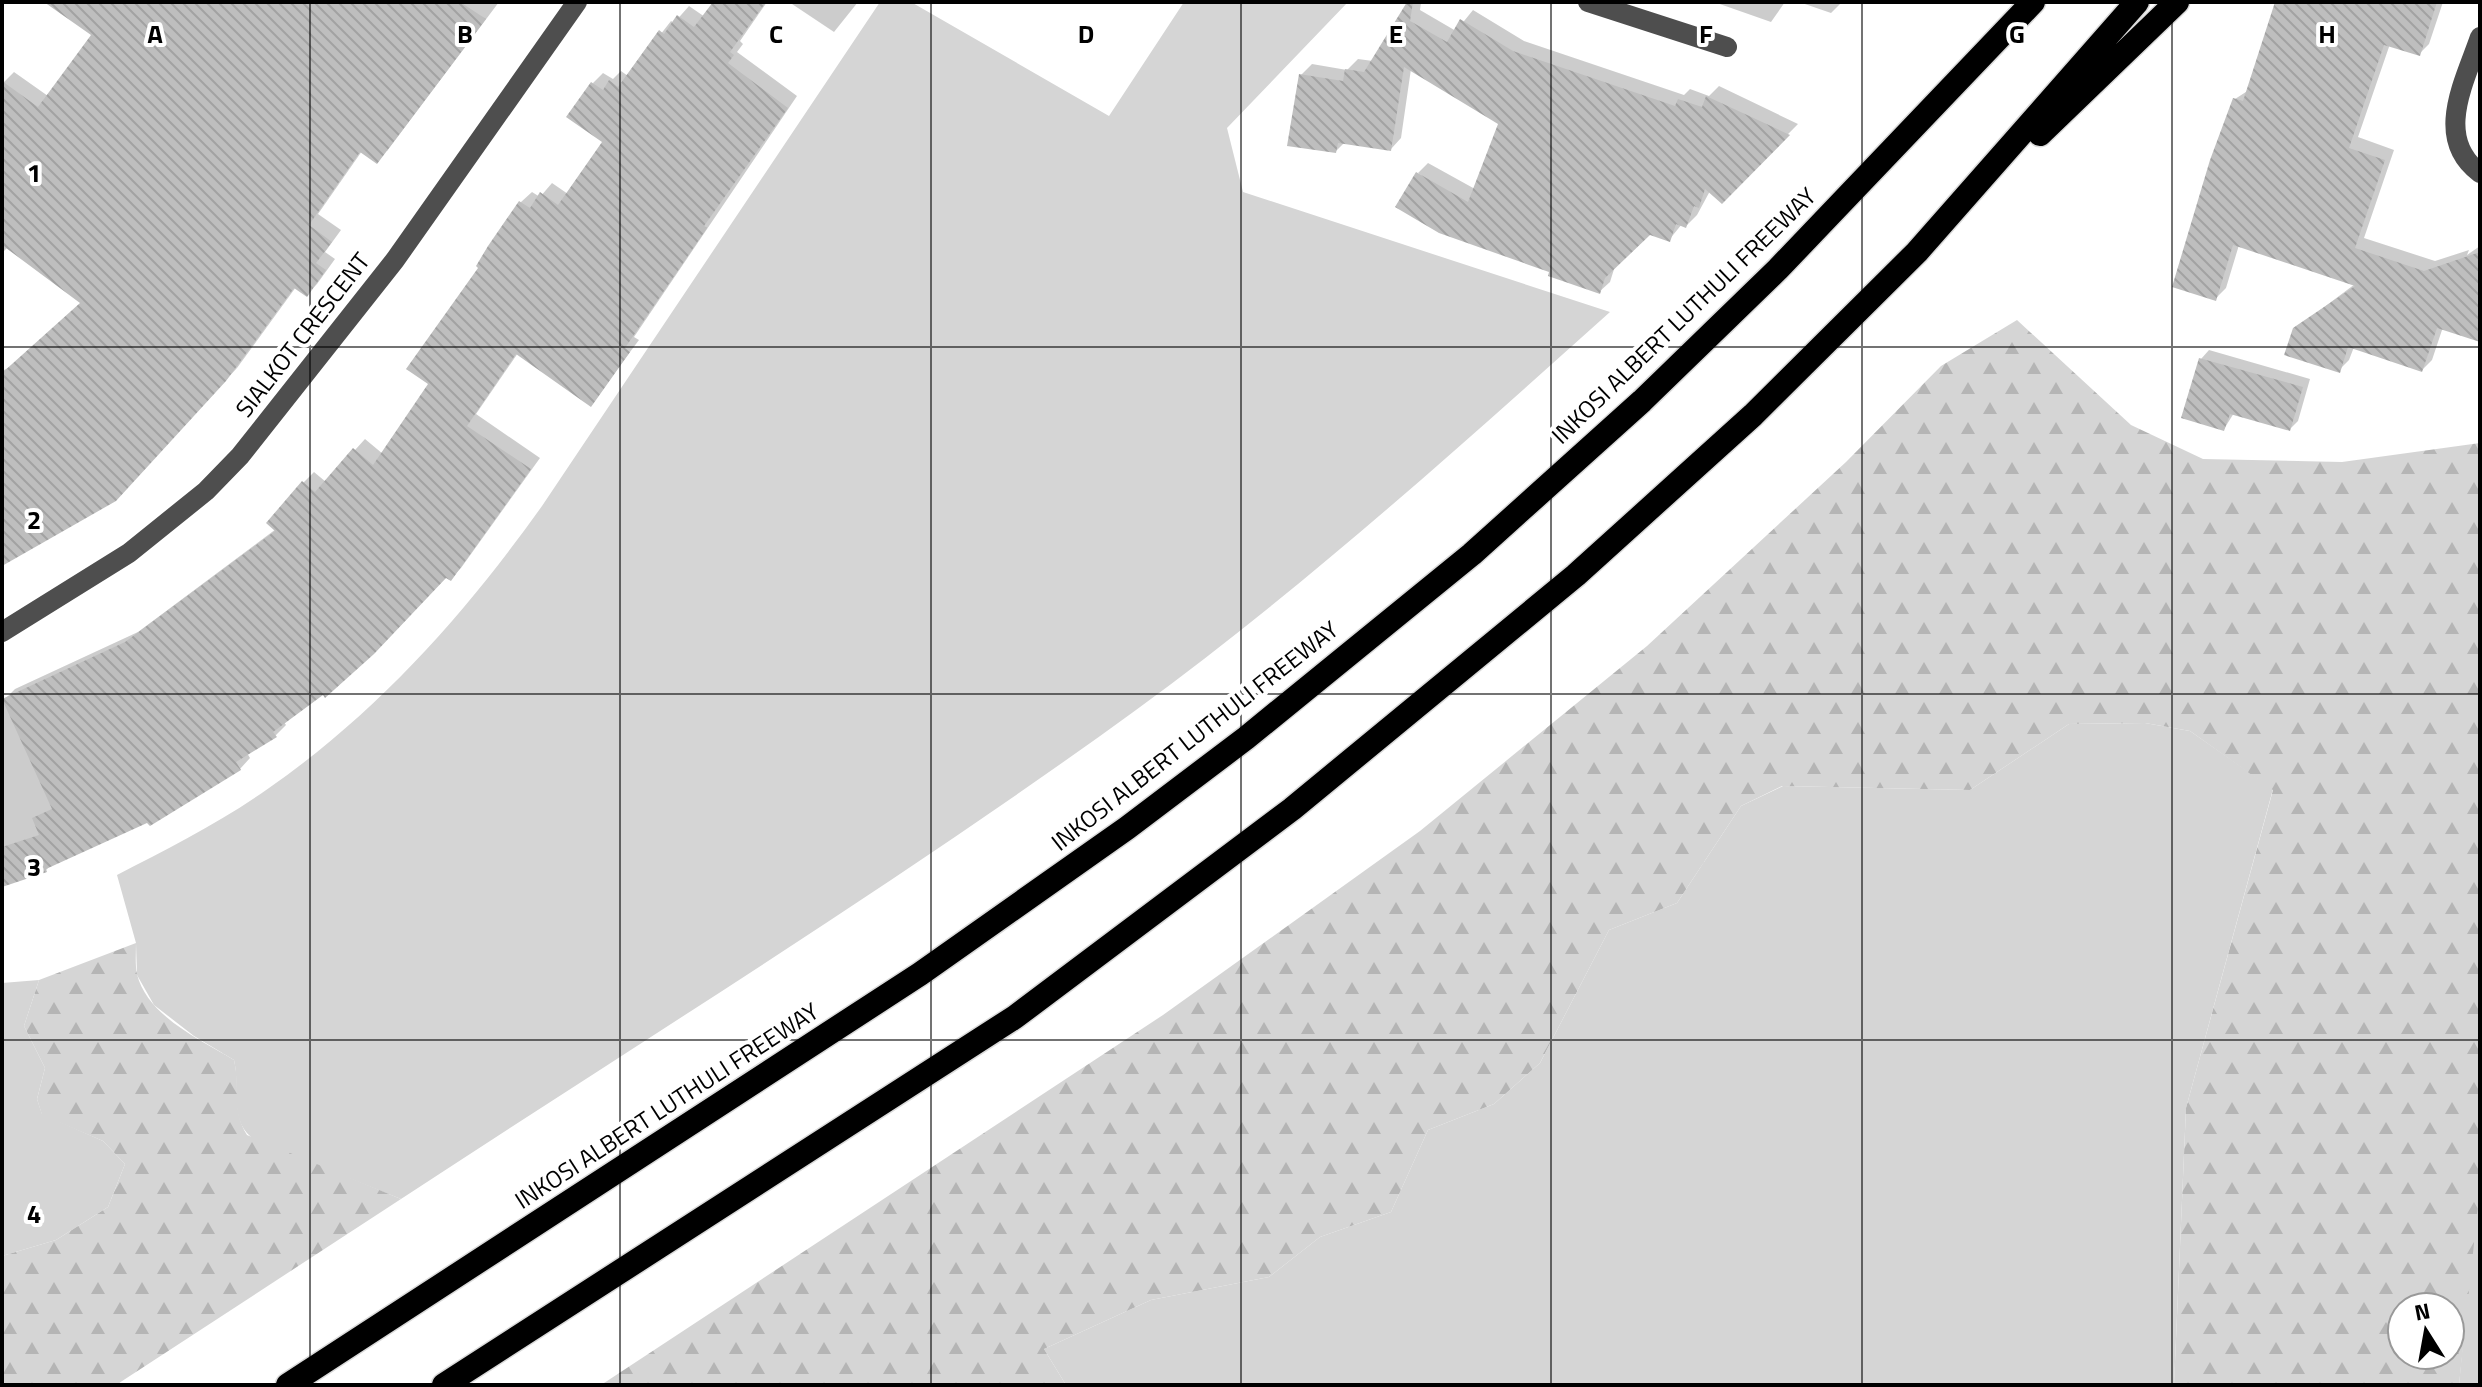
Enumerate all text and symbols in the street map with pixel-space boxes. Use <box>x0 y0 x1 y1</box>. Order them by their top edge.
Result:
text: A <box>147 14 163 53</box>
text: B <box>457 14 473 53</box>
text: C <box>769 14 783 53</box>
text: D <box>1078 14 1094 53</box>
text: E <box>1389 14 1403 53</box>
text: F <box>1699 14 1713 53</box>
text: G <box>2009 14 2025 53</box>
text: H <box>2318 14 2336 53</box>
text: 1 <box>27 153 41 192</box>
street label: INKOSI ALBERT LUTHULI FREEWAY <box>1543 179 1824 452</box>
street label: SIALKOT CRESCENT <box>226 244 378 424</box>
text: 2 <box>27 500 41 539</box>
street label: INKOSI ALBERT LUTHULI FREEWAY <box>1043 611 1346 859</box>
text: 3 <box>27 847 41 886</box>
street label: INKOSI ALBERT LUTHULI FREEWAY <box>507 993 826 1217</box>
text: 4 <box>27 1194 41 1233</box>
north arrow <box>2386 1291 2466 1371</box>
text: N <box>2411 1293 2433 1330</box>

